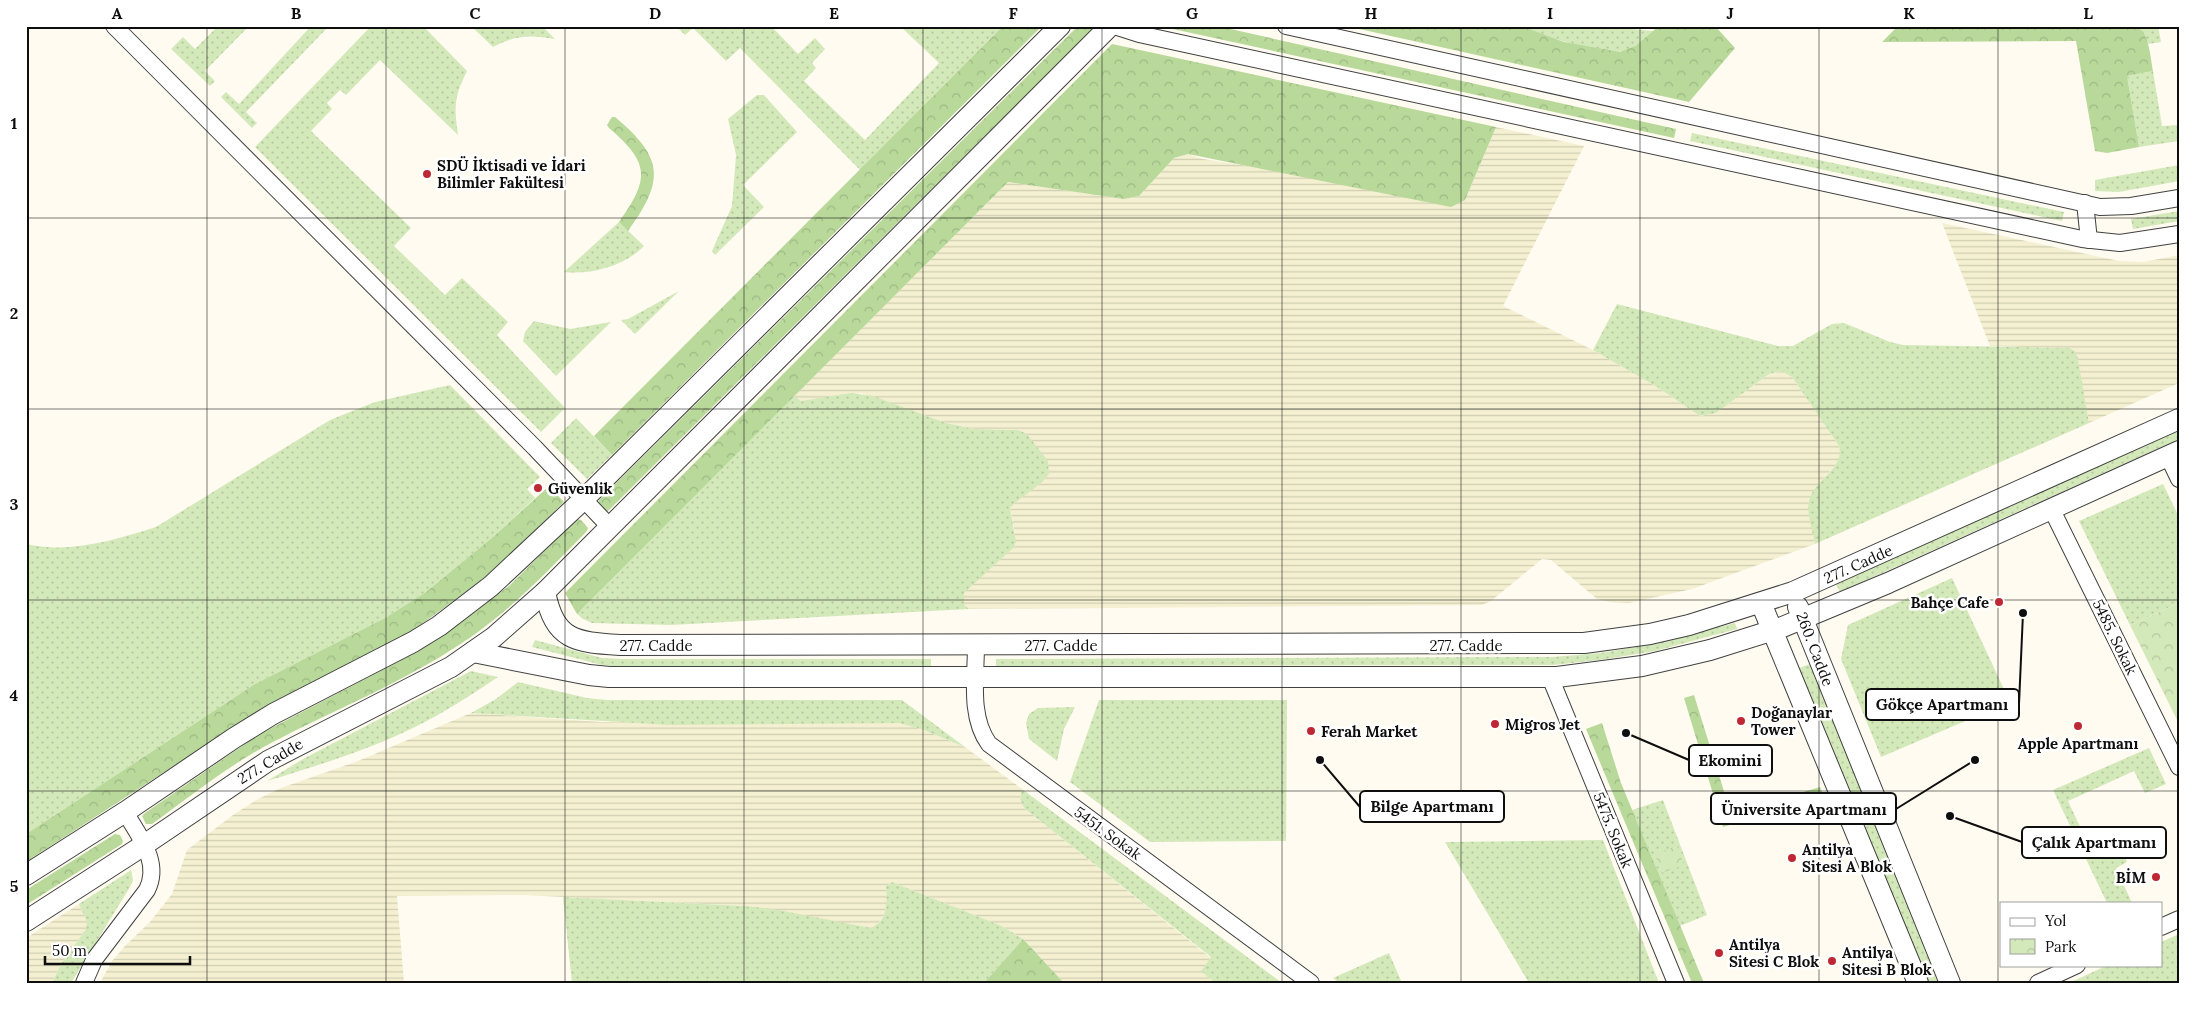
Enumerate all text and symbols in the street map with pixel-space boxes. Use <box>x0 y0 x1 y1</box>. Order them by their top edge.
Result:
text: A <box>112 3 123 23</box>
text: B <box>291 3 302 23</box>
text: C <box>469 3 481 23</box>
text: D <box>649 3 661 23</box>
text: E <box>829 3 839 23</box>
text: F <box>1008 3 1018 23</box>
text: G <box>1186 3 1198 23</box>
text: H <box>1365 3 1378 23</box>
text: I <box>1547 3 1553 23</box>
text: J <box>1726 3 1734 23</box>
text: K <box>1903 3 1915 23</box>
text: L <box>2083 3 2093 23</box>
text: 1 <box>11 113 17 133</box>
place label: SDÜ İktisadi ve İdari Bilimler Fakültesi <box>437 156 586 192</box>
marker: SDÜ İktisadi ve İdari Bilimler Fakültesi <box>421 168 433 180</box>
text: 2 <box>10 303 18 323</box>
place label: Güvenlik <box>548 479 613 498</box>
marker: Güvenlik <box>532 482 544 494</box>
text: 3 <box>10 494 19 514</box>
street label: 277. Cadde <box>1821 540 1895 588</box>
place label: Bahçe Cafe <box>1910 593 1989 612</box>
marker: Bahçe Cafe <box>1993 596 2005 608</box>
street label: 5485. Sokak <box>2089 596 2141 678</box>
street label: 260. Cadde <box>1792 609 1838 689</box>
street label: 277. Cadde <box>619 636 693 655</box>
street label: 277. Cadde <box>1024 636 1098 655</box>
street label: 277. Cadde <box>1429 636 1503 655</box>
text: 4 <box>10 685 19 705</box>
callout: Gökçe Apartmanı <box>1866 689 2019 720</box>
text: Gökçe Apartmanı <box>1876 694 2008 714</box>
place label: Doğanaylar Tower <box>1751 703 1833 739</box>
place label: Migros Jet <box>1505 715 1581 734</box>
marker: Doğanaylar Tower <box>1735 715 1747 727</box>
marker: Migros Jet <box>1489 718 1501 730</box>
marker: Apple Apartmanı <box>2072 720 2084 732</box>
place label: Ferah Market <box>1321 722 1418 741</box>
marker: Ferah Market <box>1305 725 1317 737</box>
street label: 277. Cadde <box>234 734 306 788</box>
place label: Apple Apartmanı <box>2018 734 2138 753</box>
callout: Ekomini <box>1689 745 1772 776</box>
text: Ekomini <box>1698 750 1762 770</box>
street label: 5475. Sokak <box>1589 789 1637 871</box>
callout: Bilge Apartmanı <box>1360 791 1504 822</box>
callout: Üniversite Apartmanı <box>1711 793 1896 824</box>
text: Bilge Apartmanı <box>1370 796 1494 816</box>
text: Üniversite Apartmanı <box>1721 799 1887 819</box>
street label: 5451. Sokak <box>1071 802 1145 864</box>
callout: Çalık Apartmanı <box>2022 827 2166 858</box>
text: Çalık Apartmanı <box>2032 832 2156 852</box>
place label: Antilya Sitesi A Blok <box>1802 840 1892 876</box>
marker: Antilya Sitesi A Blok <box>1786 852 1798 864</box>
place label: BİM <box>2116 868 2146 887</box>
marker: BİM <box>2150 871 2162 883</box>
text: 5 <box>10 876 19 896</box>
legend <box>2000 902 2162 966</box>
text: Yol <box>2044 911 2066 930</box>
scale bar <box>45 934 190 966</box>
place label: Antilya Sitesi C Blok <box>1729 935 1819 971</box>
text: Park <box>2045 937 2076 956</box>
text: 50 m <box>52 941 87 960</box>
place label: Antilya Sitesi B Blok <box>1842 943 1932 979</box>
marker: Antilya Sitesi C Blok <box>1713 947 1725 959</box>
marker: Antilya Sitesi B Blok <box>1826 955 1838 967</box>

